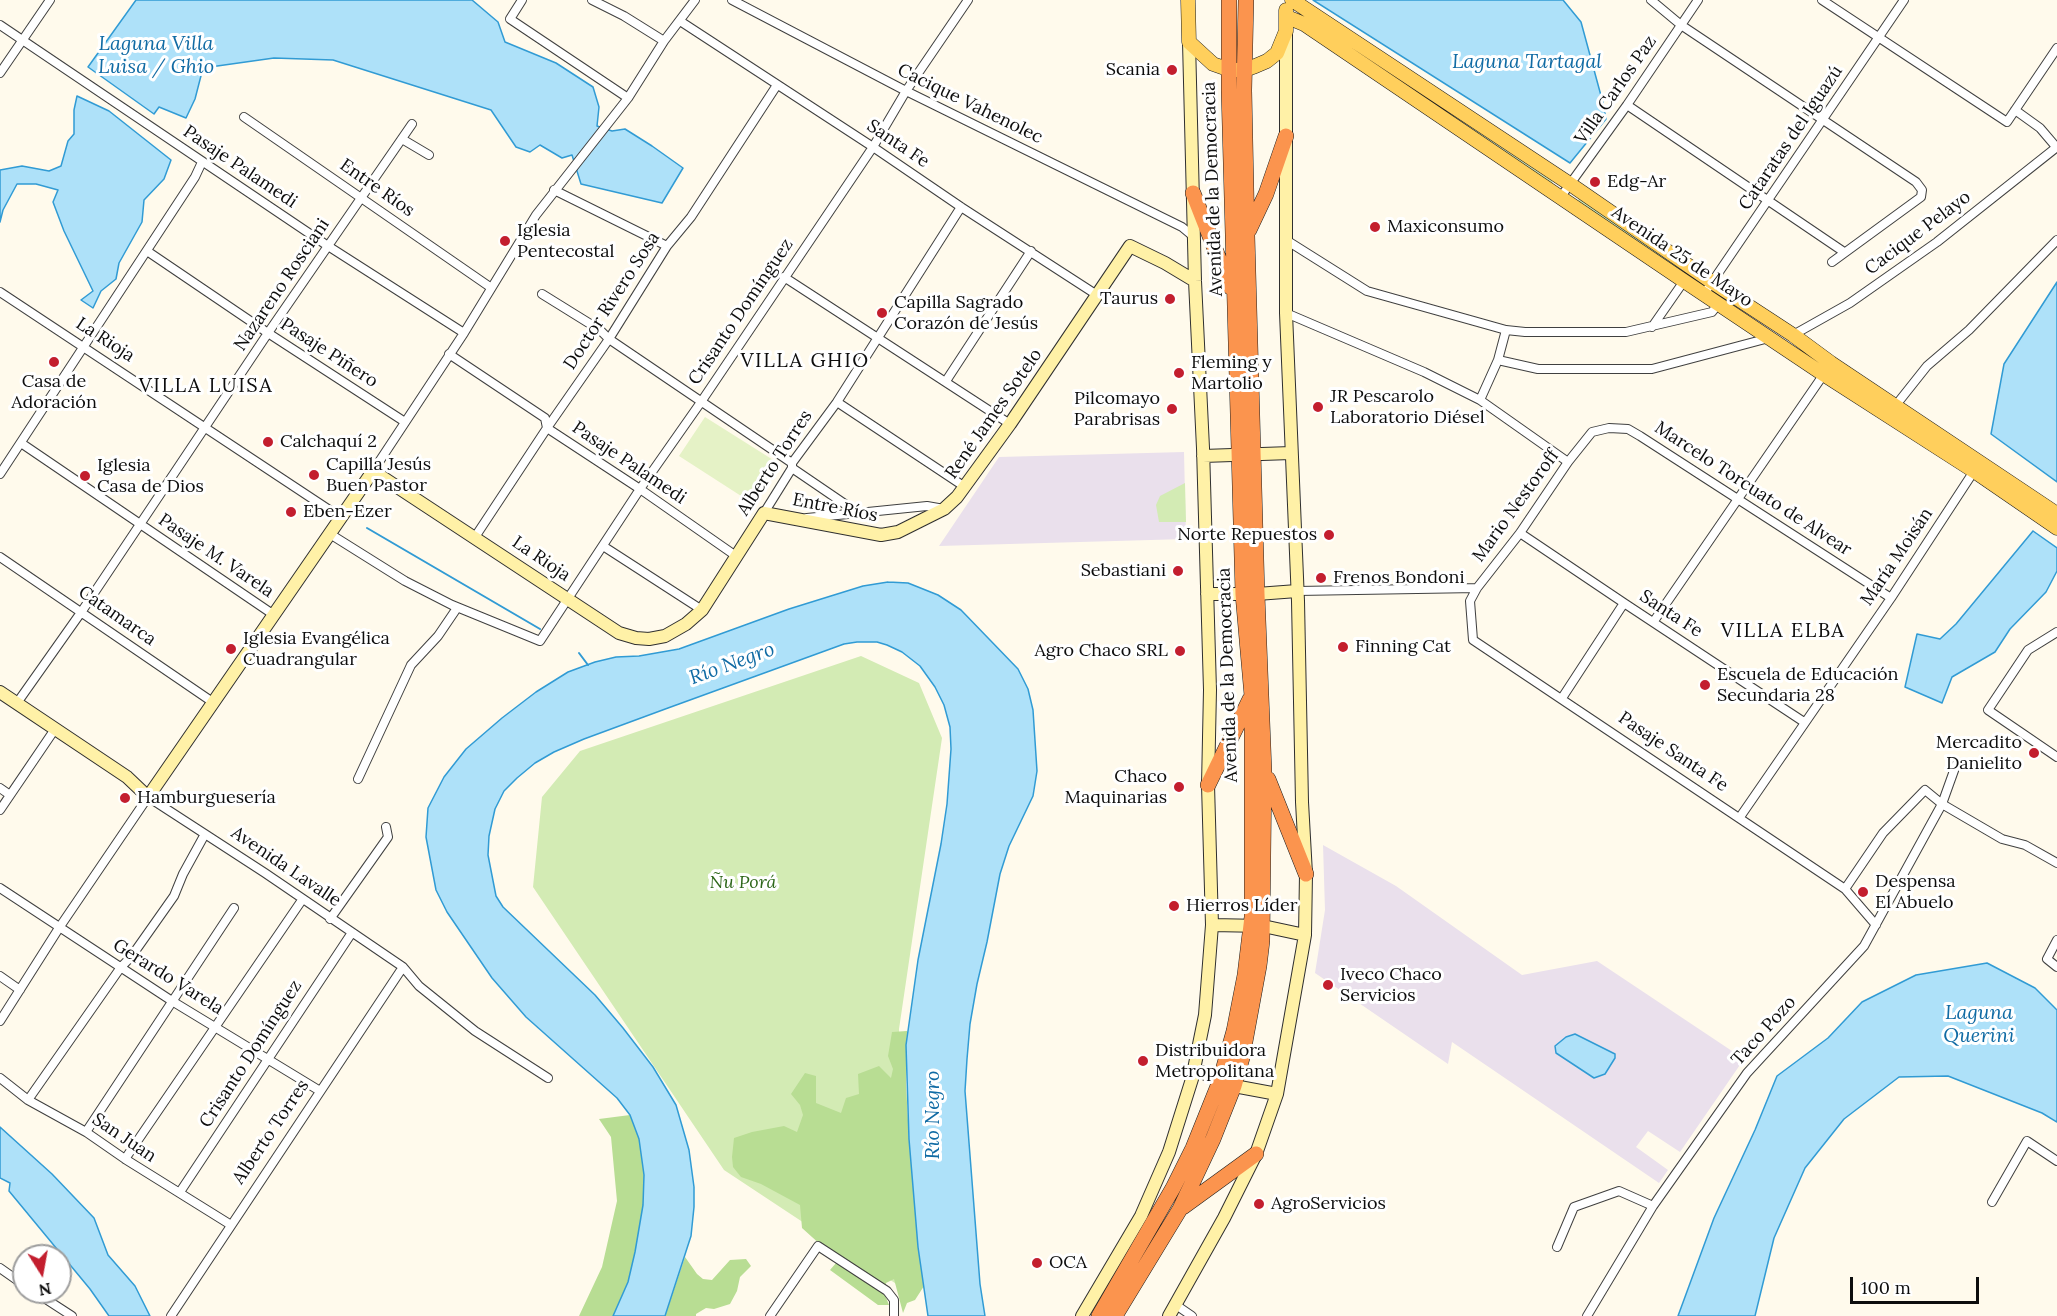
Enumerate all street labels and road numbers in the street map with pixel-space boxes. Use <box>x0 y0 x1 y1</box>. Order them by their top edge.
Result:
street label: Villa Carlos Paz <box>1571 31 1661 149</box>
street label: Cacique Vahenolec <box>894 59 1046 149</box>
street label: Cataratas del Iguazú <box>1735 61 1847 215</box>
street label: Avenida de la Democracia <box>1198 81 1228 297</box>
street label: Santa Fe <box>863 115 933 173</box>
street label: Pasaje Palamedi <box>179 121 301 213</box>
street label: Entre Ríos <box>335 154 419 222</box>
street label: Cacique Pelayo <box>1861 186 1975 280</box>
street label: Avenida 25 de Mayo <box>1607 202 1757 312</box>
street label: Nazareno Rosciani <box>230 215 334 355</box>
street label: Doctor Rivero Sosa <box>559 228 665 374</box>
street label: Crisanto Domínguez <box>684 235 798 389</box>
street label: La Rioja <box>72 313 138 367</box>
street label: Pasaje Piñero <box>276 314 382 392</box>
street label: René James Sotelo <box>941 345 1047 483</box>
street label: Alberto Torres <box>733 406 817 520</box>
street label: Pasaje Palamedi <box>568 417 690 509</box>
street label: Marcelo Torcuato de Alvear <box>1650 417 1856 561</box>
street label: Mario Nestoroff <box>1468 446 1564 566</box>
street label: Entre Ríos <box>791 489 879 527</box>
street label: María Moisán <box>1856 504 1938 610</box>
street label: Pasaje M. Varela <box>154 509 278 603</box>
street label: La Rioja <box>508 532 574 586</box>
street label: Avenida de la Democracia <box>1213 567 1243 783</box>
street label: Catamarca <box>74 581 160 651</box>
street label: Santa Fe <box>1636 586 1706 642</box>
street label: Pasaje Santa Fe <box>1614 707 1732 797</box>
street label: Avenida Lavalle <box>227 822 345 912</box>
street label: Gerardo Varela <box>109 934 227 1020</box>
street label: Crisanto Domínguez <box>195 976 307 1132</box>
street label: Taco Pozo <box>1727 992 1801 1070</box>
street label: Alberto Torres <box>228 1076 314 1188</box>
street label: San Juan <box>88 1109 160 1167</box>

